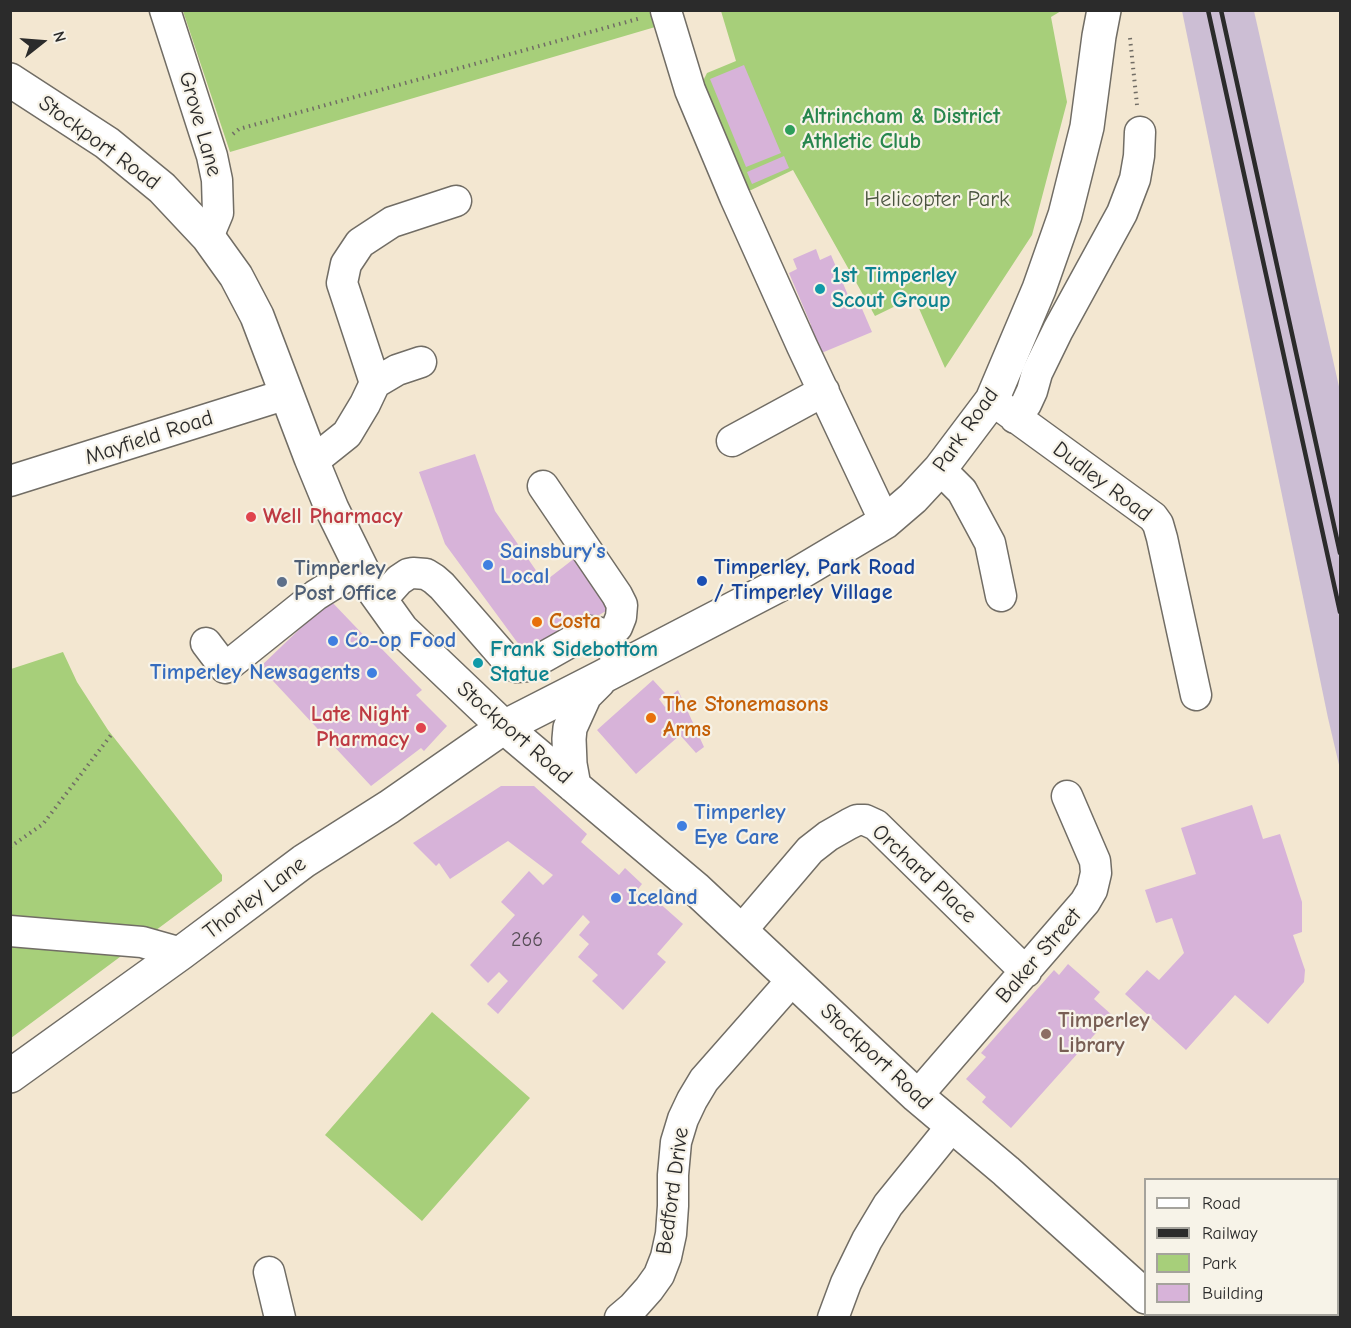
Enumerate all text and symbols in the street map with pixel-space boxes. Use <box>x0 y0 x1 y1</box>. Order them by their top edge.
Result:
north arrow <box>12 12 72 72</box>
text: N <box>49 29 69 44</box>
street label: Grove Lane <box>172 69 228 179</box>
street label: Stockport Road <box>33 90 165 196</box>
place label: Altrincham & District Athletic Club <box>802 104 1000 156</box>
marker: Altrincham & District Athletic Club <box>783 123 797 137</box>
park label: Helicopter Park <box>864 187 1010 213</box>
place label: 1st Timperley Scout Group <box>832 263 957 314</box>
marker: 1st Timperley Scout Group <box>813 282 827 296</box>
street label: Park Road <box>927 383 1005 477</box>
street label: Mayfield Road <box>82 405 216 471</box>
street label: Dudley Road <box>1047 436 1157 528</box>
place label: Well Pharmacy <box>263 504 403 530</box>
marker: Well Pharmacy <box>244 510 258 524</box>
place label: Sainsbury's Local <box>500 539 606 590</box>
place label: Timperley, Park Road / Timperley Village <box>714 555 915 606</box>
place label: Timperley Post Office <box>294 556 397 608</box>
marker: Sainsbury's Local <box>481 558 495 572</box>
marker: Timperley, Park Road / Timperley Village <box>695 574 709 588</box>
marker: Timperley Post Office <box>275 575 289 589</box>
place label: Costa <box>549 609 601 635</box>
marker: Costa <box>530 615 544 629</box>
place label: Co-op Food <box>345 628 456 654</box>
marker: Co-op Food <box>326 634 340 648</box>
place label: Frank Sidebottom Statue <box>490 637 658 688</box>
marker: Frank Sidebottom Statue <box>471 656 485 670</box>
place label: Timperley Newsagents <box>150 660 360 686</box>
marker: Timperley Newsagents <box>365 666 379 680</box>
street label: Stockport Road <box>451 676 577 790</box>
place label: The Stonemasons Arms <box>663 692 828 744</box>
place label: Late Night Pharmacy <box>311 702 409 754</box>
marker: The Stonemasons Arms <box>644 711 658 725</box>
marker: Late Night Pharmacy <box>414 721 428 735</box>
place label: Timperley Eye Care <box>694 800 786 852</box>
marker: Timperley Eye Care <box>675 819 689 833</box>
street label: Orchard Place <box>866 819 982 929</box>
street label: Thorley Lane <box>198 851 312 945</box>
place label: Iceland <box>628 885 698 911</box>
marker: Iceland <box>609 891 623 905</box>
street label: Baker Street <box>991 903 1087 1009</box>
house number: 266 <box>511 928 543 952</box>
street label: Stockport Road <box>814 998 938 1116</box>
place label: Timperley Library <box>1058 1008 1150 1060</box>
marker: Timperley Library <box>1039 1027 1053 1041</box>
street label: Bedford Drive <box>651 1126 695 1256</box>
legend <box>1144 1178 1339 1316</box>
text: Road <box>1202 1193 1241 1214</box>
text: Railway <box>1202 1223 1258 1244</box>
text: Park <box>1202 1253 1236 1274</box>
text: Building <box>1202 1283 1264 1304</box>

